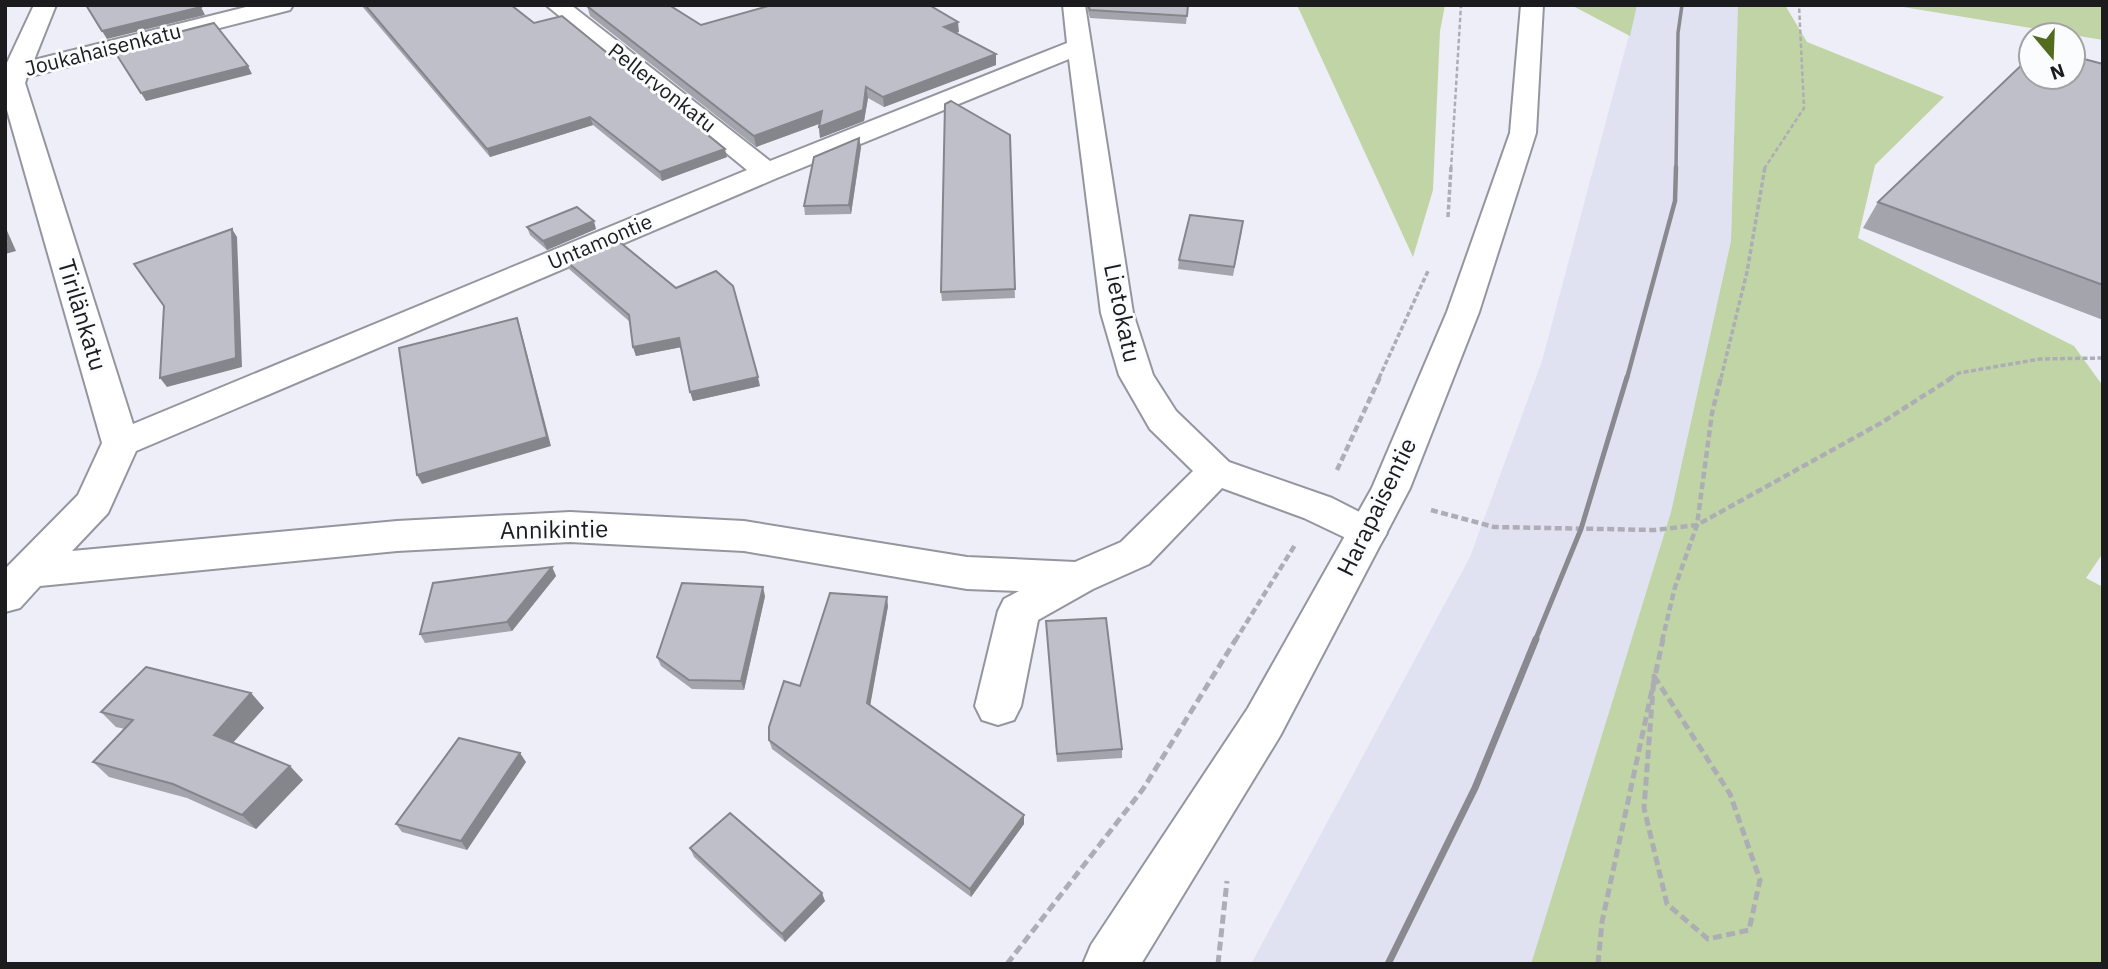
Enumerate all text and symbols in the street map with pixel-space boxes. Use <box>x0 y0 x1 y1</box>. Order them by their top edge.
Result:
street label: Joukahaisenkatu <box>22 16 184 82</box>
north arrow <box>2017 21 2087 91</box>
street label: Pellervonkatu <box>603 36 722 138</box>
text: N <box>2047 58 2068 86</box>
street label: Untamontie <box>543 207 656 276</box>
street label: Tirilänkatu <box>51 255 115 374</box>
street label: Lietokatu <box>1097 260 1149 365</box>
street label: Harapaisentie <box>1329 432 1423 581</box>
street label: Annikintie <box>499 512 609 546</box>

